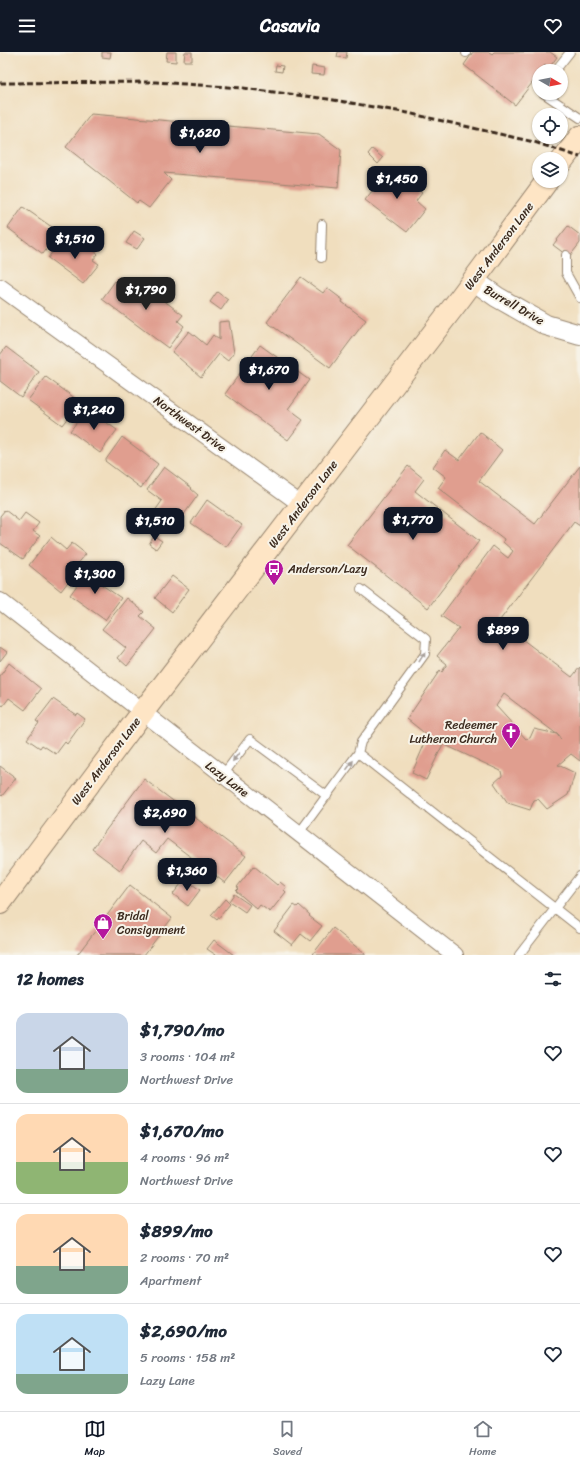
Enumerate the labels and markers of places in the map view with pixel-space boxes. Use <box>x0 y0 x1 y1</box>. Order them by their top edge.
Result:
pin: $1,620 <box>167 120 233 154</box>
pin: $1,450 <box>364 166 430 200</box>
pin: $1,510 <box>42 226 108 260</box>
pin: $1,790 <box>113 277 179 311</box>
pin: $1,670 <box>236 357 302 391</box>
pin: $1,240 <box>61 397 127 431</box>
pin: $1,770 <box>380 507 446 541</box>
pin: $1,510 <box>122 508 188 542</box>
bus stop icon: Anderson/Lazy <box>263 558 285 586</box>
place label: Anderson/Lazy <box>287 558 368 580</box>
pin: $1,300 <box>62 561 128 595</box>
pin: $899 <box>479 617 527 651</box>
place label: Redeemer Lutheran Church <box>409 714 498 750</box>
church icon: Redeemer Lutheran Church <box>500 721 522 749</box>
pin: $2,690 <box>132 800 198 834</box>
pin: $1,360 <box>154 858 220 892</box>
place label: Bridal Consignment <box>117 905 185 941</box>
shop icon: Bridal Consignment <box>92 912 114 940</box>

